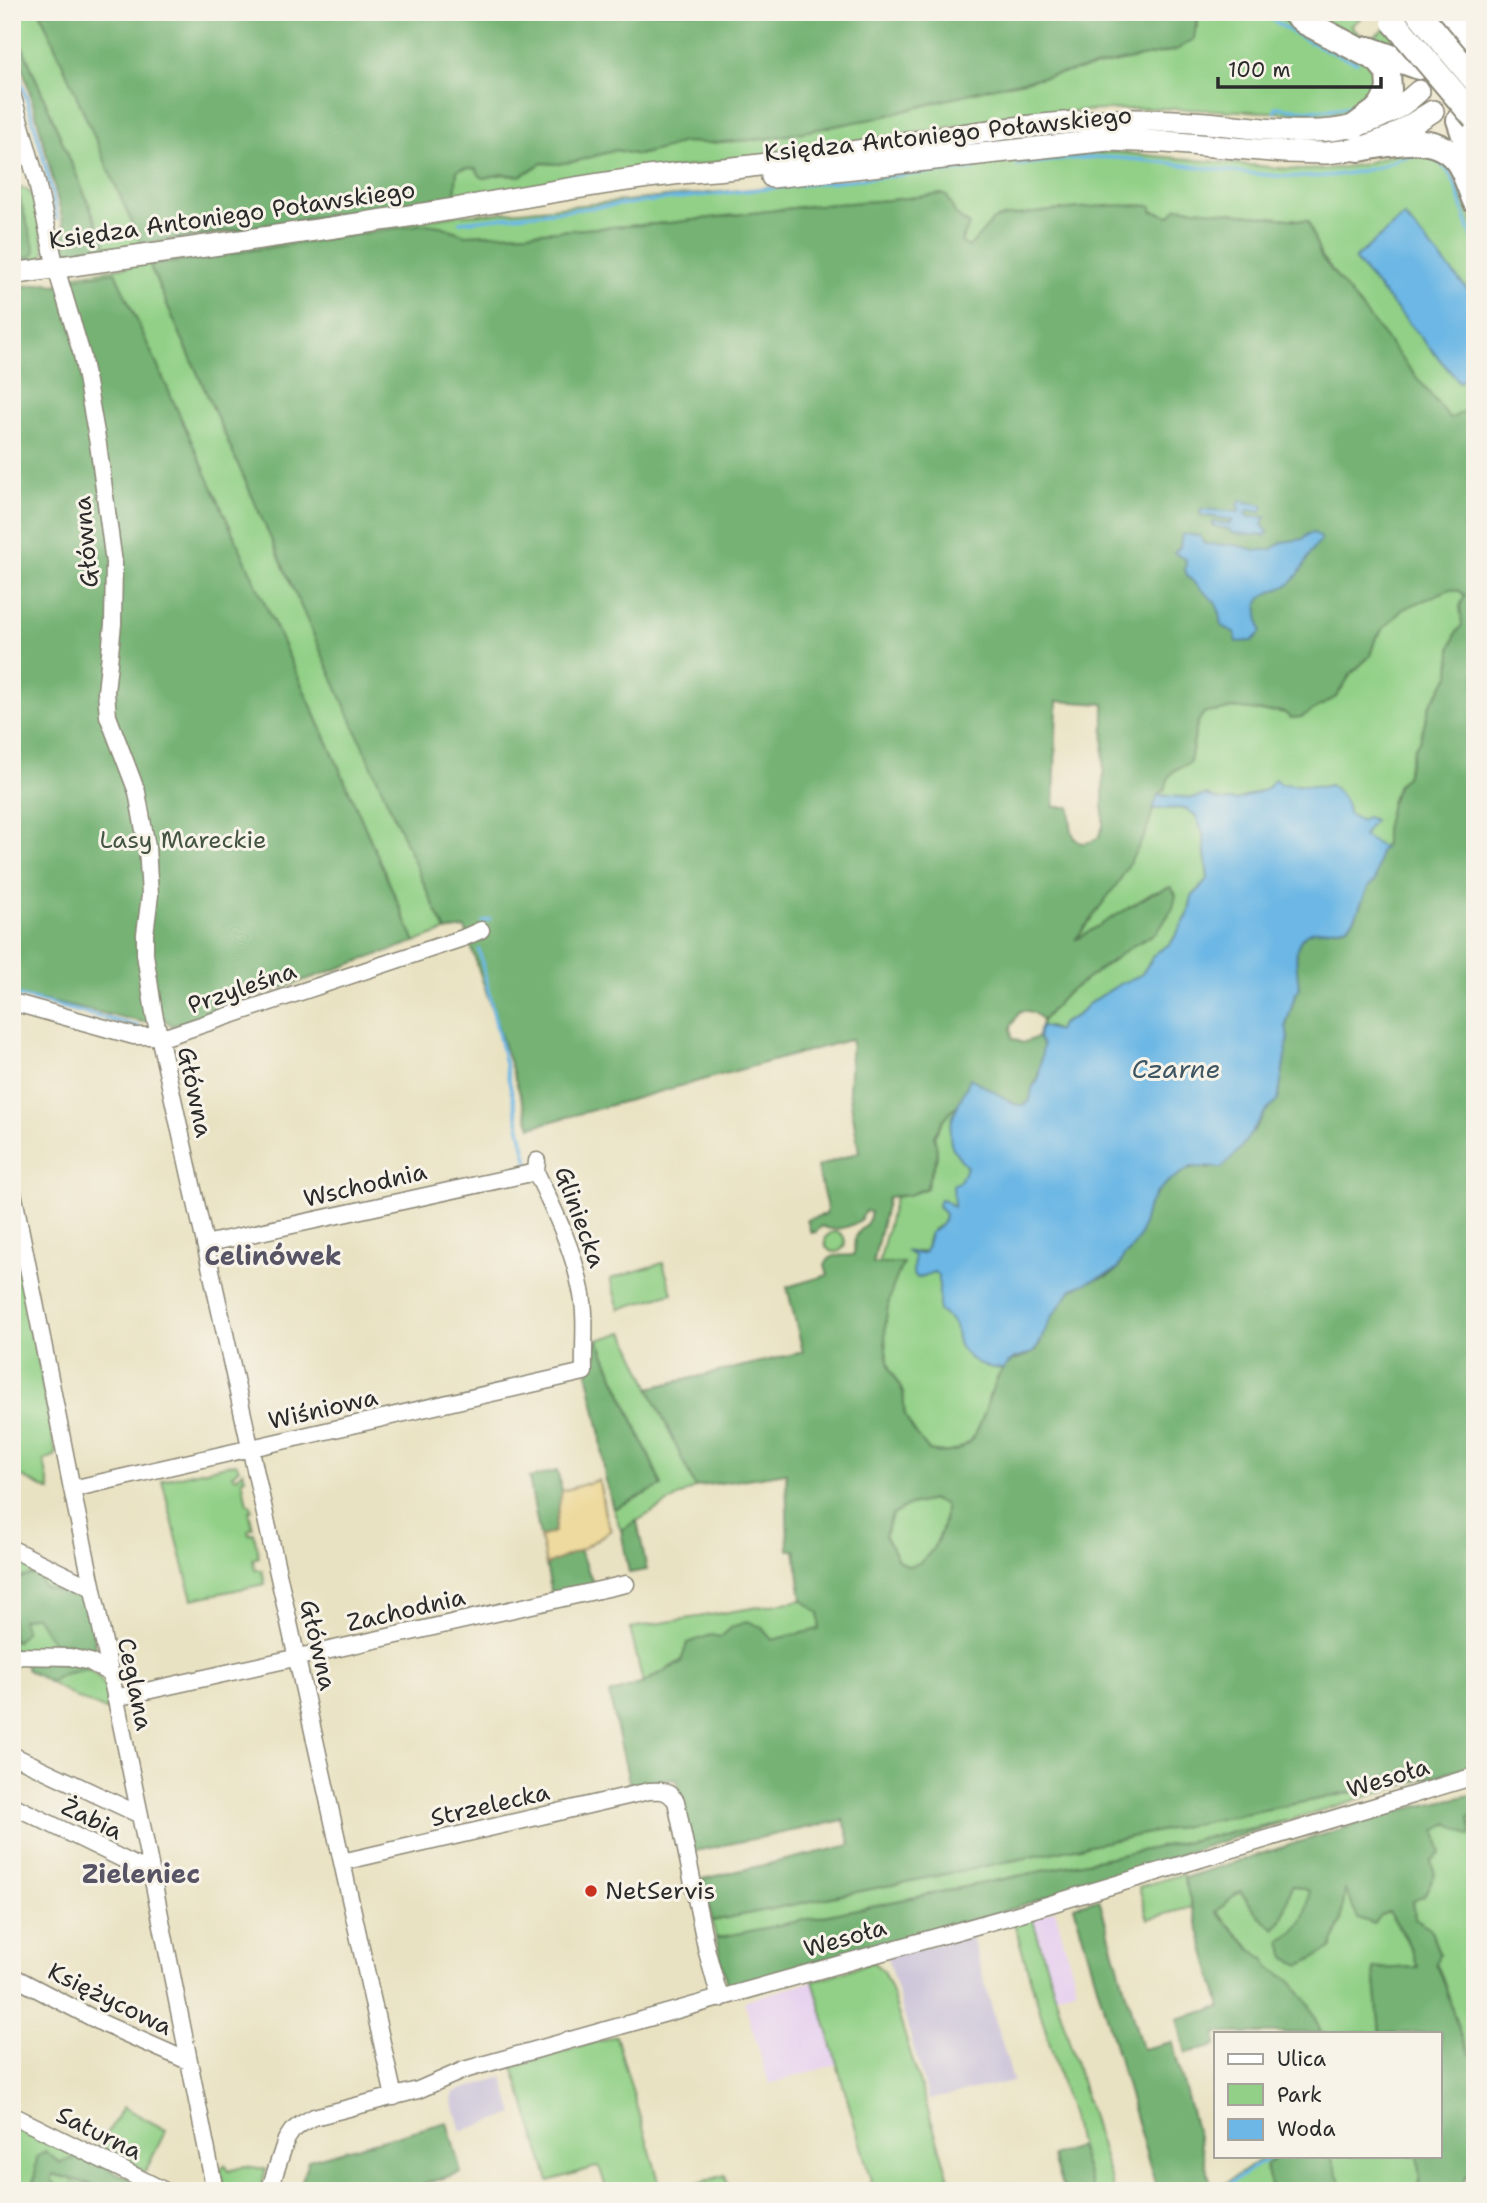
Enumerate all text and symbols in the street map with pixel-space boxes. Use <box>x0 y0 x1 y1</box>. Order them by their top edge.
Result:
scale bar <box>1218 46 1380 90</box>
text: 100 m <box>1228 56 1291 84</box>
street label: Księdza Antoniego Poławskiego <box>762 99 1134 169</box>
street label: Księdza Antoniego Poławskiego <box>47 173 417 257</box>
street label: Główna <box>66 495 106 589</box>
park label: Lasy Mareckie <box>99 824 267 856</box>
street label: Przyleśna <box>183 954 301 1022</box>
street label: Główna <box>170 1044 220 1140</box>
water label: Czarne <box>1132 1051 1220 1086</box>
street label: Wschodnia <box>300 1155 430 1215</box>
street label: Gliniecka <box>547 1162 613 1272</box>
district label: Celinówek <box>204 1238 342 1273</box>
street label: Wiśniowa <box>265 1381 381 1437</box>
street label: Zachodnia <box>344 1581 468 1639</box>
street label: Główna <box>292 1597 344 1693</box>
street label: Ceglana <box>110 1635 160 1733</box>
street label: Wesoła <box>1343 1750 1433 1806</box>
street label: Strzelecka <box>427 1776 553 1834</box>
street label: Żabia <box>56 1791 128 1847</box>
district label: Zieleniec <box>82 1856 200 1891</box>
place label: NetServis <box>605 1875 715 1907</box>
marker: NetServis <box>583 1883 599 1899</box>
street label: Wesoła <box>800 1911 890 1965</box>
street label: Księżycowa <box>42 1955 178 2043</box>
legend <box>1214 2032 1442 2158</box>
text: Ulica <box>1277 2045 1326 2073</box>
text: Park <box>1277 2081 1322 2109</box>
street label: Saturna <box>51 2099 147 2167</box>
text: Woda <box>1277 2115 1335 2143</box>

